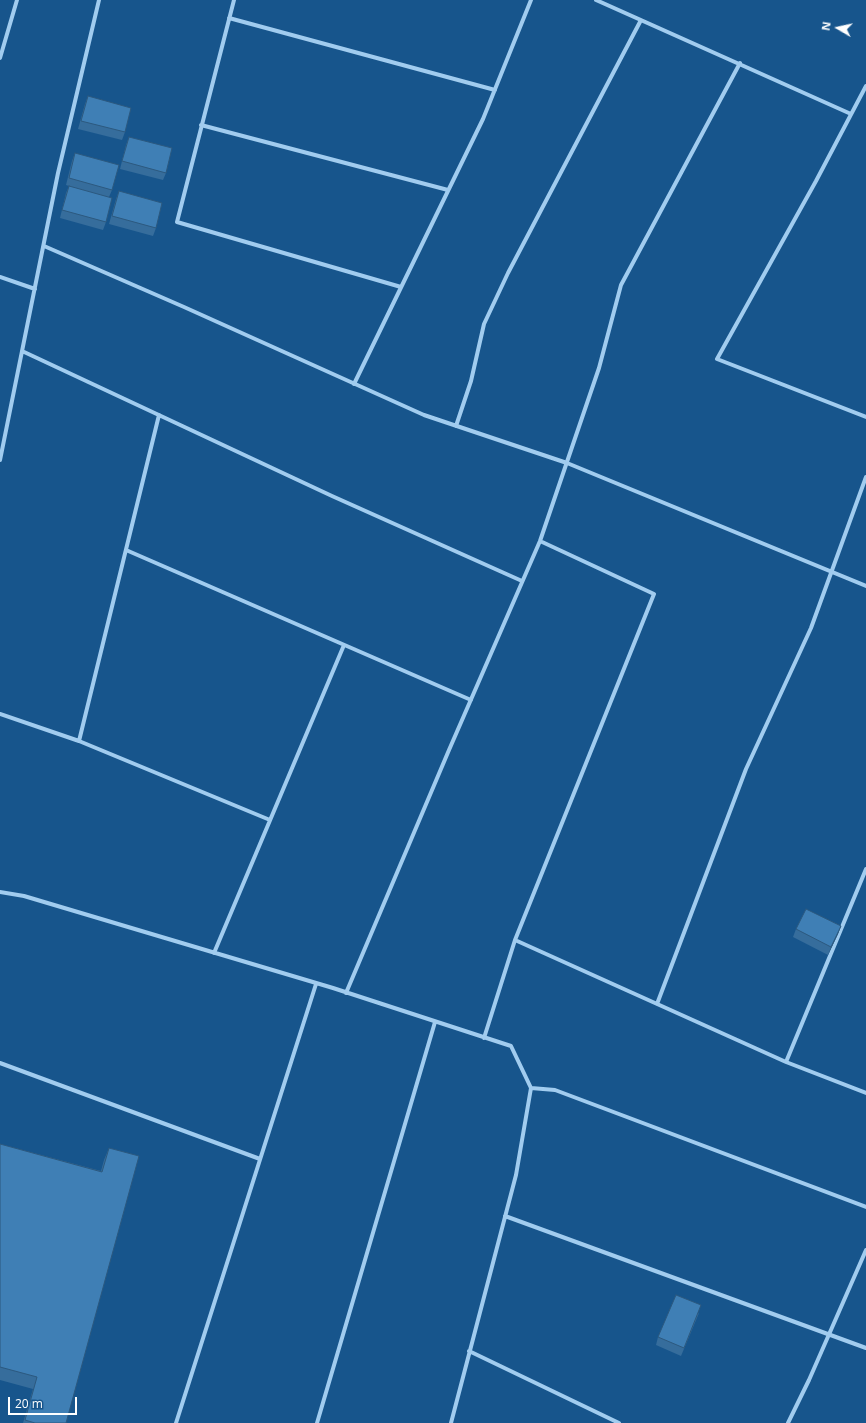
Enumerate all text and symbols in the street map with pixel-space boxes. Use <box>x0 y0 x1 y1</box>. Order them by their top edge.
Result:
north arrow <box>818 8 858 48</box>
text: N <box>818 20 834 32</box>
scale bar <box>10 1389 79 1415</box>
text: 20 m <box>15 1395 43 1412</box>

